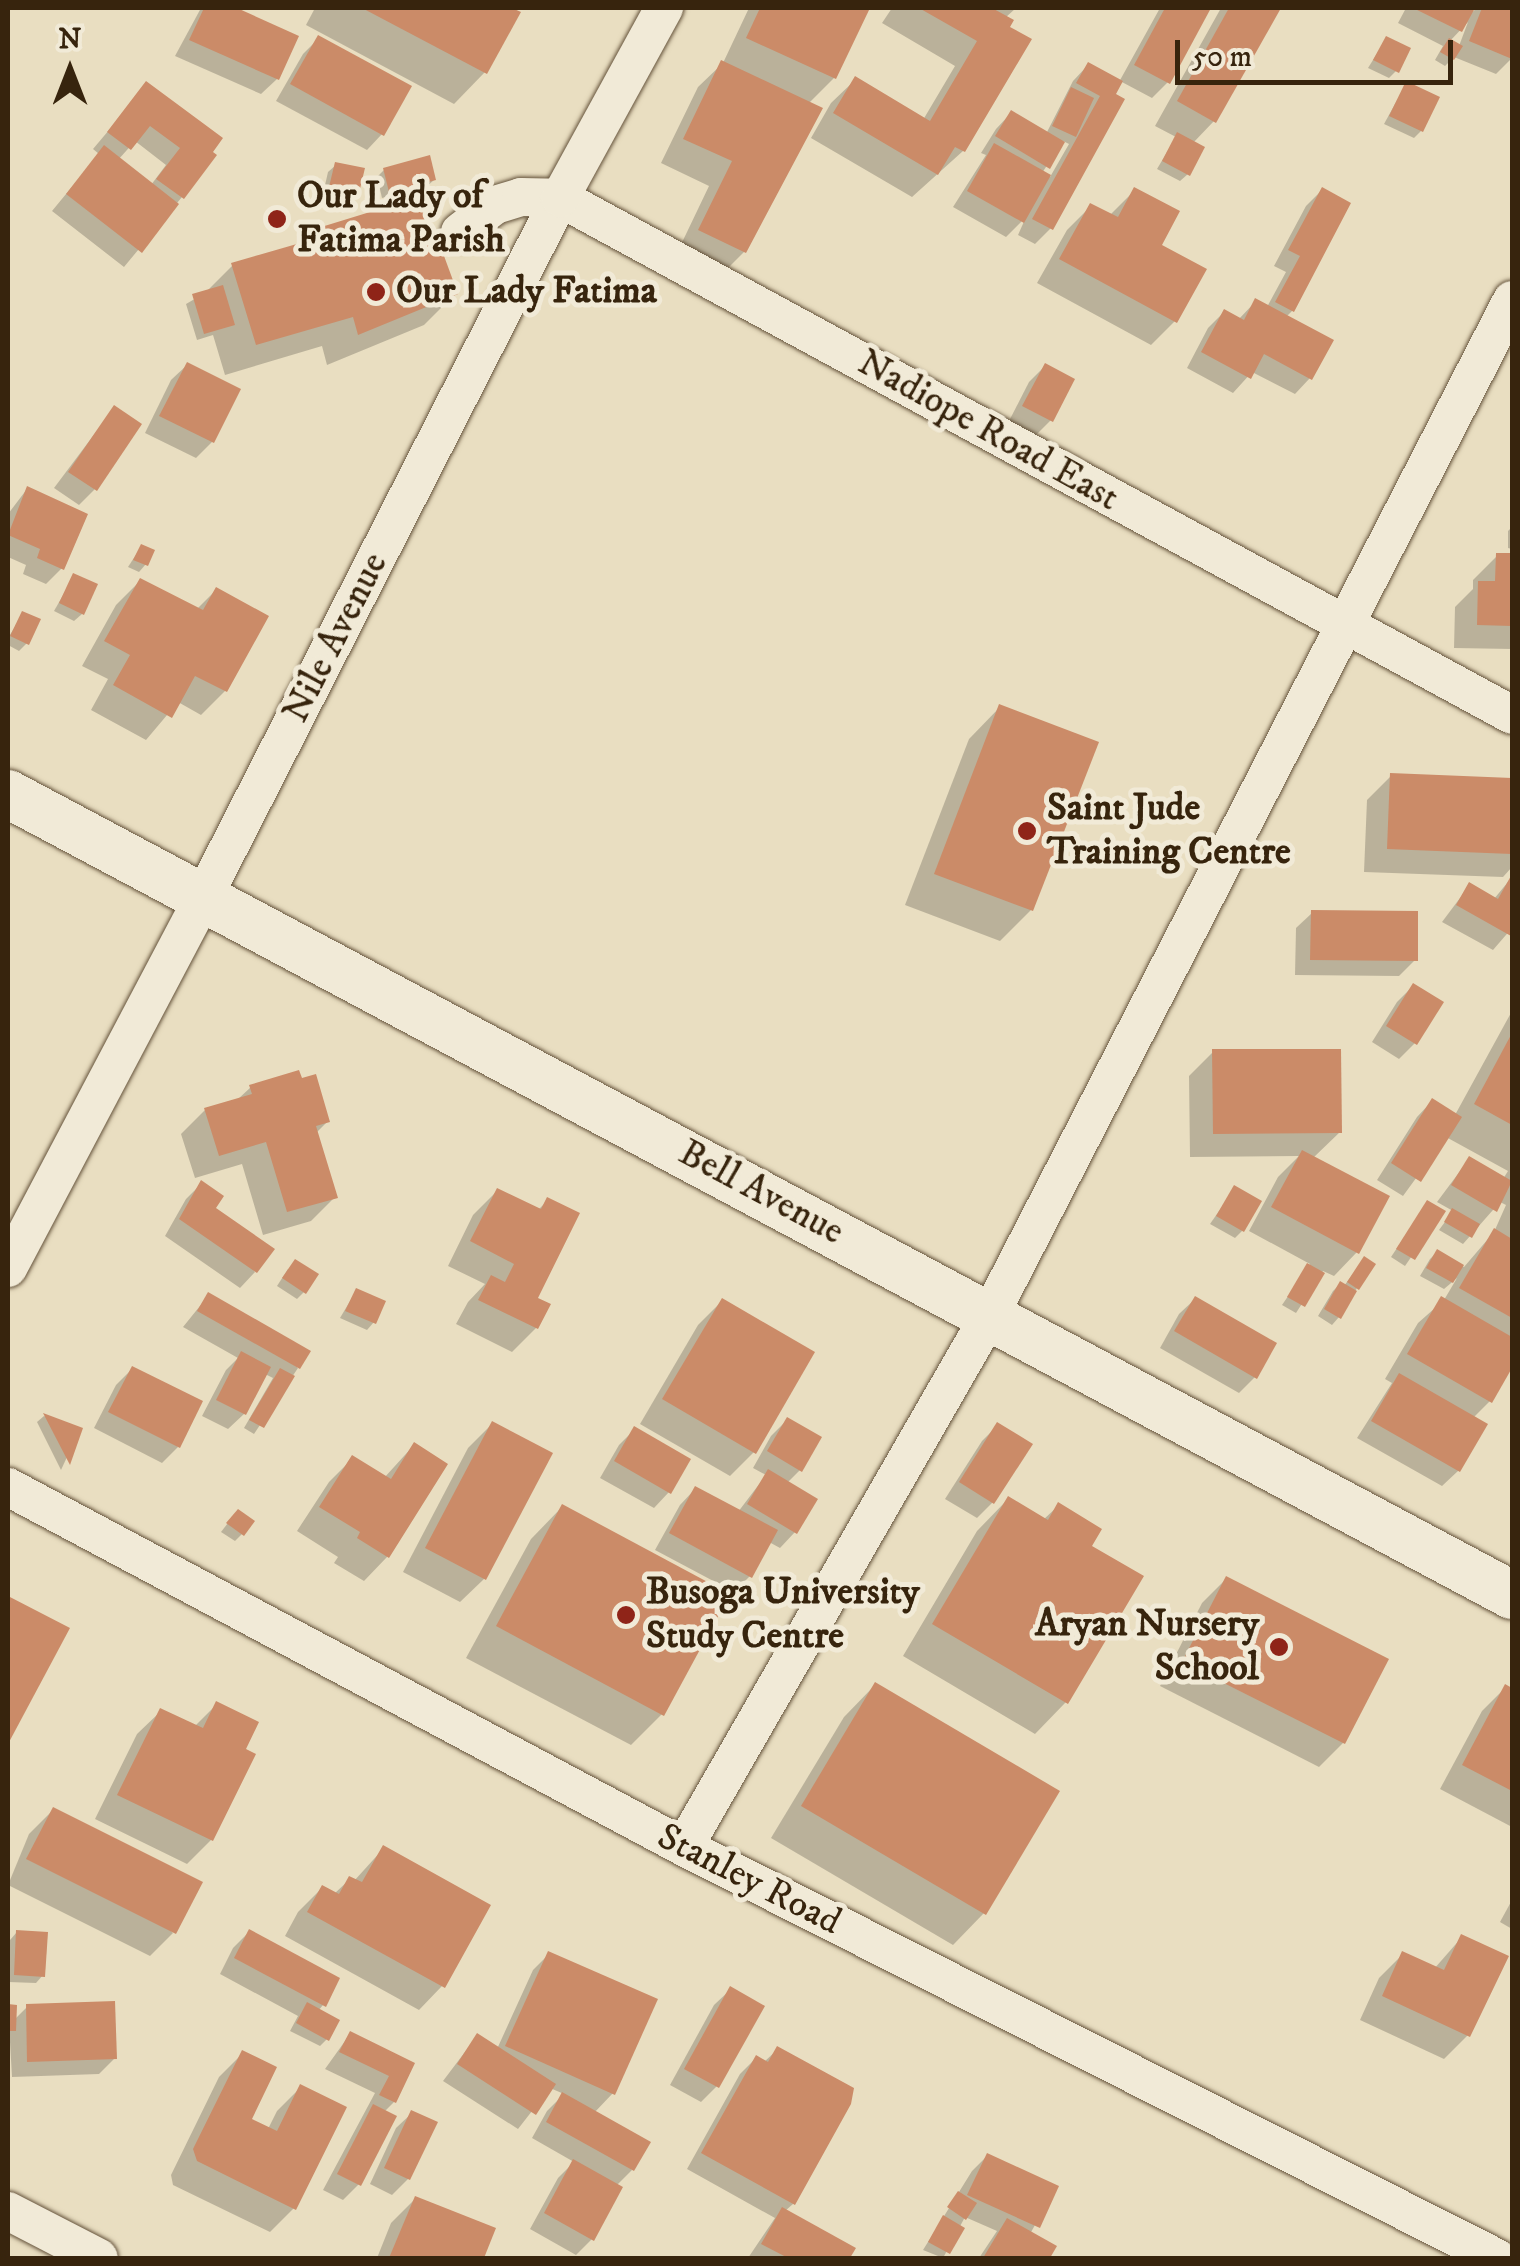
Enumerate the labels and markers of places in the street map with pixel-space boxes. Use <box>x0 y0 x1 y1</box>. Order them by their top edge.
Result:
place label: Our Lady of Fatima Parish <box>297 174 505 264</box>
marker: Our Lady of Fatima Parish <box>266 208 288 230</box>
place label: Our Lady Fatima <box>396 269 657 315</box>
marker: Our Lady Fatima <box>365 281 387 303</box>
place label: Saint Jude Training Centre <box>1047 786 1291 876</box>
marker: Saint Jude Training Centre <box>1016 820 1038 842</box>
place label: Busoga University Study Centre <box>646 1570 920 1660</box>
place label: Aryan Nursery School <box>1035 1602 1259 1692</box>
marker: Busoga University Study Centre <box>615 1604 637 1626</box>
marker: Aryan Nursery School <box>1268 1636 1290 1658</box>

